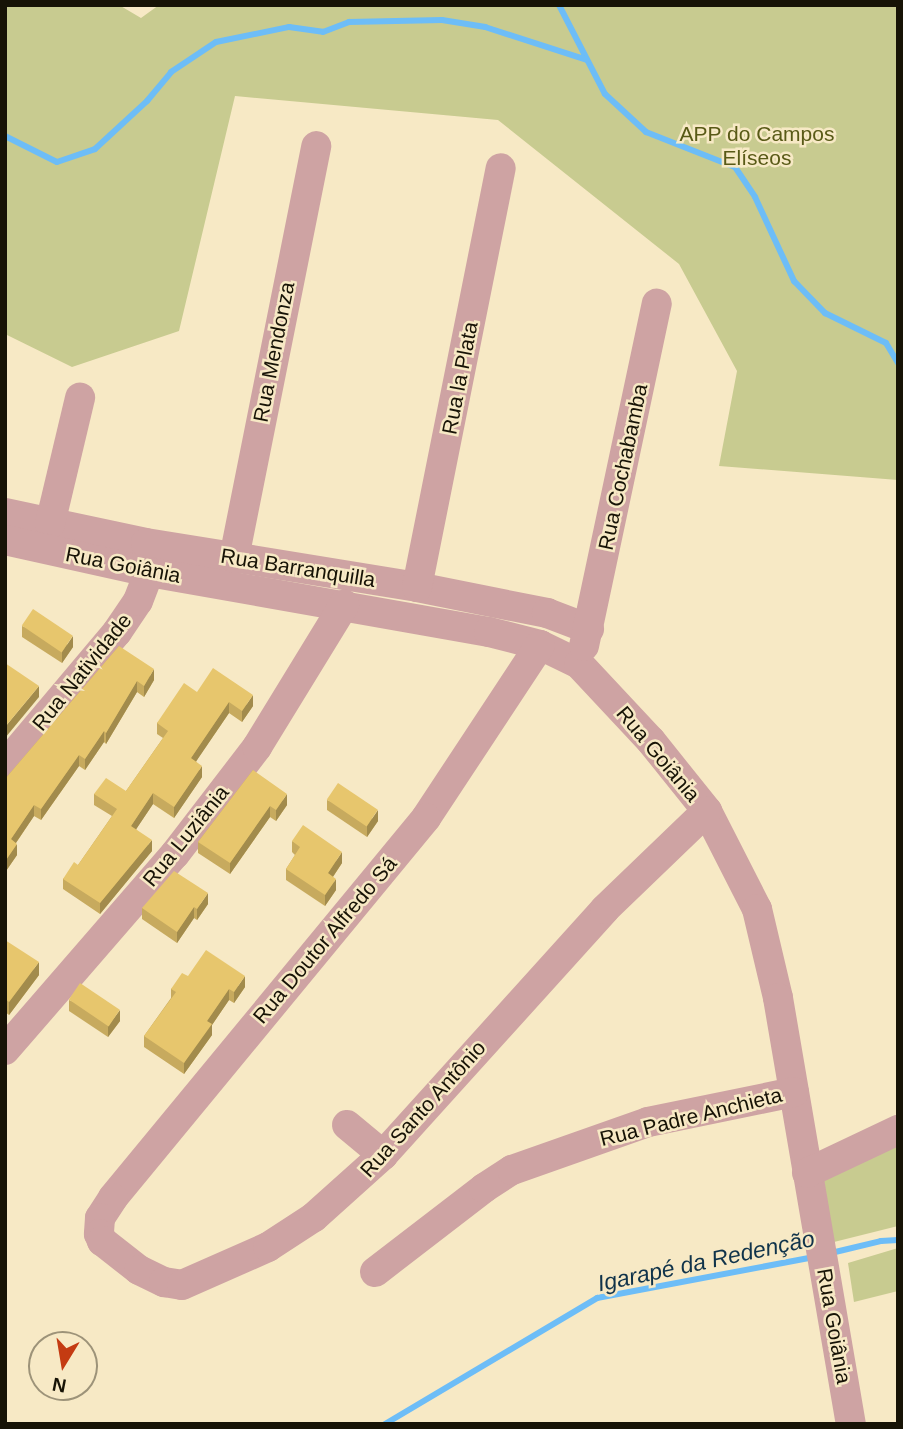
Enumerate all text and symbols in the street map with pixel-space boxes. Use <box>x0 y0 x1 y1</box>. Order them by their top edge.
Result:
park label: APP do Campos Elíseos <box>679 121 835 171</box>
street label: Rua Mendonza <box>248 280 300 424</box>
street label: Rua la Plata <box>437 319 483 437</box>
street label: Rua Cochabamba <box>593 382 653 552</box>
street label: Rua Goiânia <box>63 541 183 589</box>
street label: Rua Barranquilla <box>219 543 377 593</box>
street label: Rua Natividade <box>27 608 137 736</box>
street label: Rua Goiânia <box>611 701 705 807</box>
street label: Rua Luziânia <box>138 780 234 892</box>
street label: Rua Doutor Alfredo Sá <box>247 851 403 1029</box>
street label: Rua Santo Antônio <box>355 1035 491 1183</box>
street label: Rua Padre Anchieta <box>597 1082 785 1152</box>
water label: Igarapé da Redenção <box>595 1225 817 1297</box>
street label: Rua Goiânia <box>811 1266 857 1386</box>
north arrow <box>28 1331 98 1401</box>
text: N <box>51 1374 68 1397</box>

